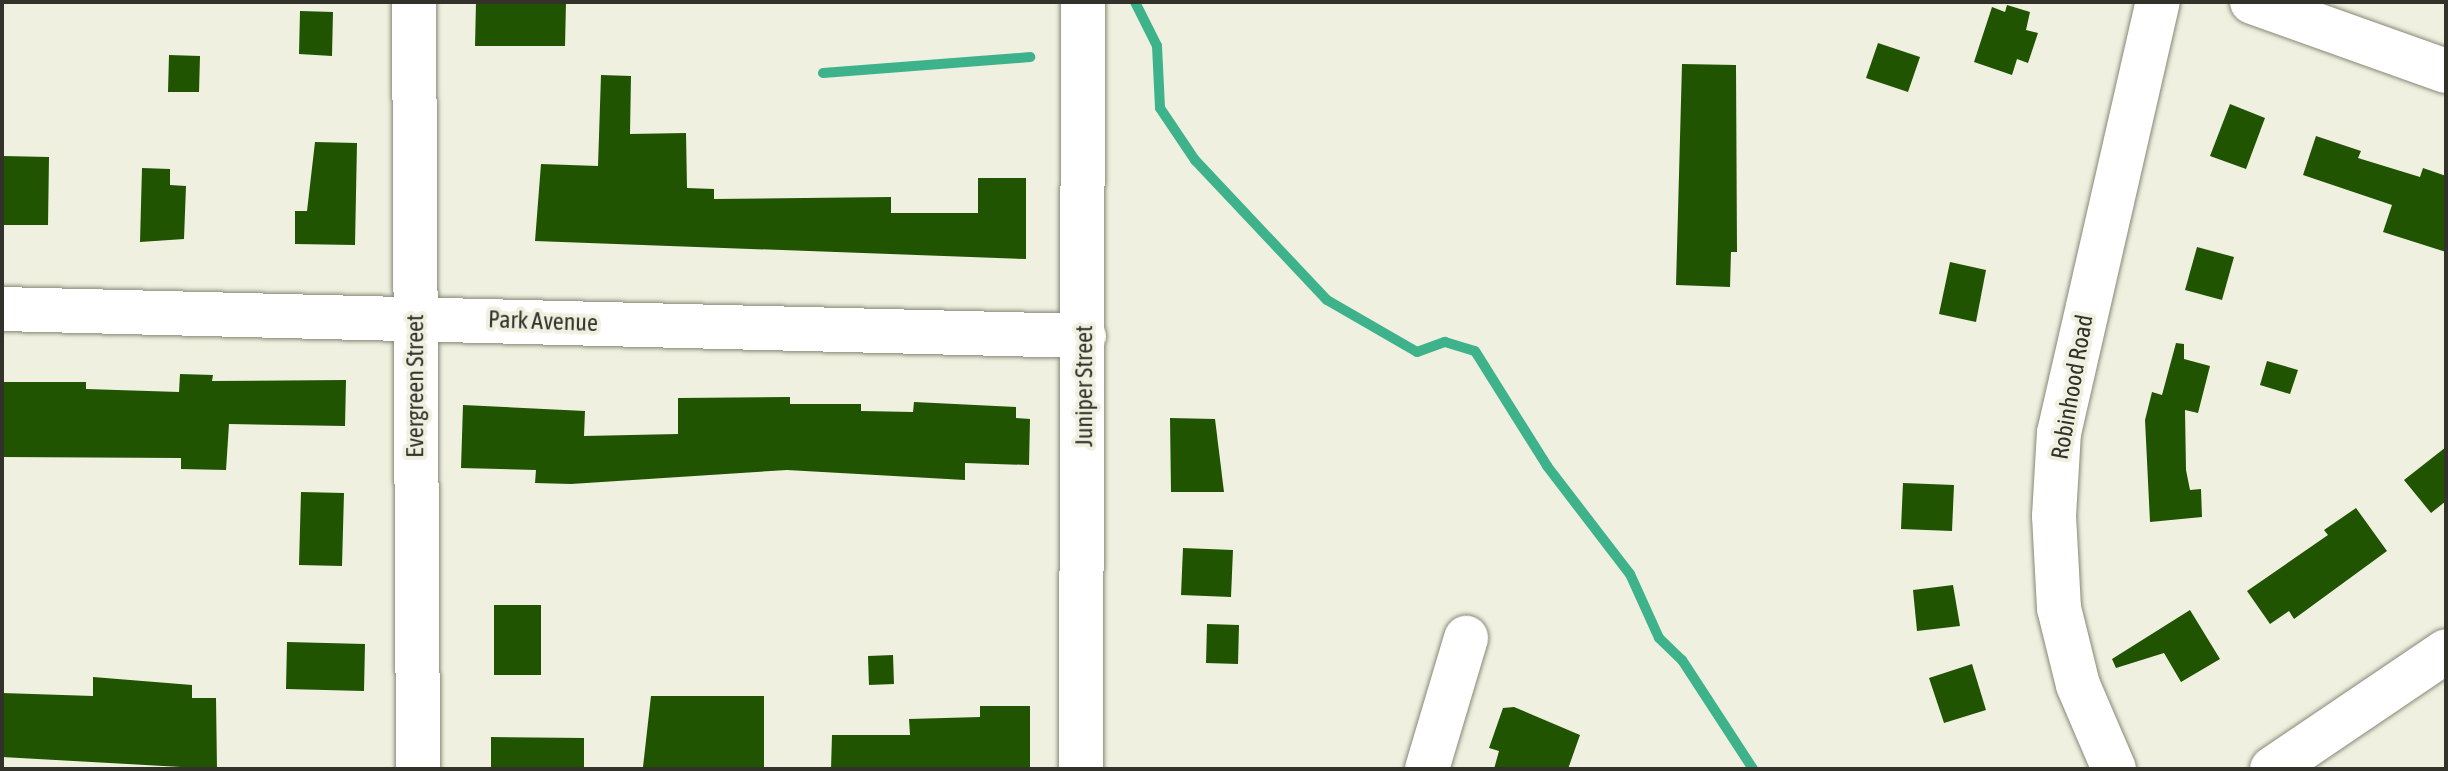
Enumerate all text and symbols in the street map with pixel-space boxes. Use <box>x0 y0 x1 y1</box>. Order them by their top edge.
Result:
street label: Park Avenue <box>488 305 598 337</box>
street label: Robinhood Road <box>2045 312 2099 462</box>
street label: Evergreen Street <box>401 314 429 458</box>
street label: Juniper Street <box>1070 325 1098 447</box>

